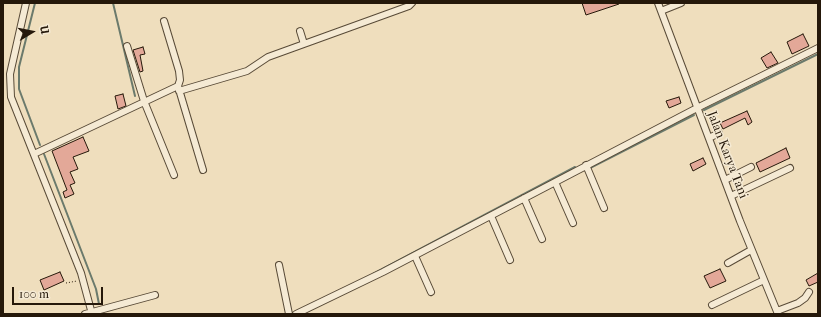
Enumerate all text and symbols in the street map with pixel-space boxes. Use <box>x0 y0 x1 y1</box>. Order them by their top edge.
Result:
north arrow <box>12 12 52 52</box>
text: U <box>37 24 51 35</box>
street label: Jalan Karya Tani <box>703 109 751 201</box>
scale bar <box>14 279 105 305</box>
text: 100 m <box>19 287 49 301</box>

